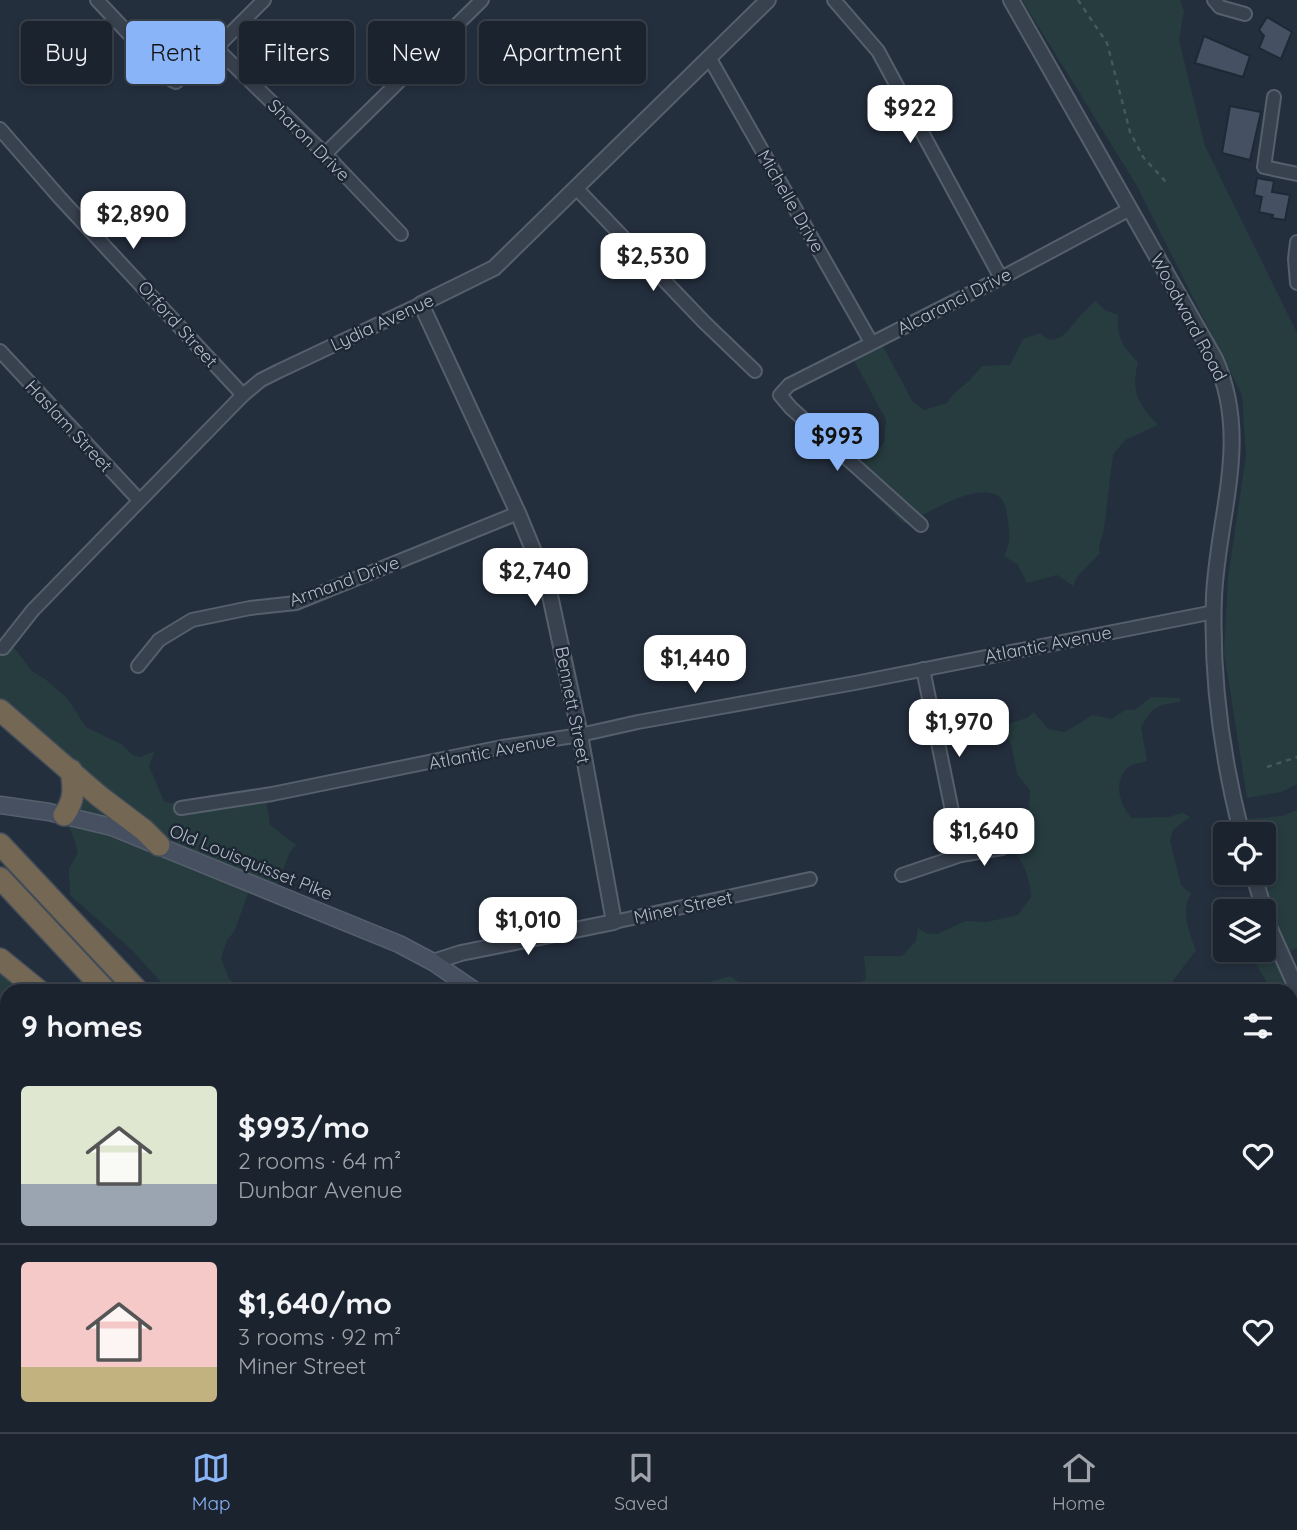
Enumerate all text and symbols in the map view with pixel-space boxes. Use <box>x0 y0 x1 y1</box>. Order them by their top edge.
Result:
chip: Buy <box>21 21 112 84</box>
chip: Rent <box>126 21 225 84</box>
chip: Filters <box>239 21 354 84</box>
chip: New <box>368 21 465 84</box>
chip: Apartment <box>479 21 646 84</box>
pin: $922 <box>869 86 951 145</box>
text: $922 <box>884 93 936 122</box>
street label: Sharon Drive <box>263 94 355 186</box>
street label: Michelle Drive <box>752 145 830 257</box>
pin: $2,890 <box>76 191 190 251</box>
text: $2,890 <box>97 199 169 228</box>
pin: $2,530 <box>596 233 710 293</box>
text: $2,530 <box>617 241 689 270</box>
street label: Woodward Road <box>1146 249 1232 385</box>
street label: Alcaranci Drive <box>893 262 1015 340</box>
street label: Orford Street <box>133 276 223 372</box>
street label: Lydia Avenue <box>327 288 437 356</box>
street label: Haslam Street <box>20 375 118 477</box>
pin: $993 <box>796 414 878 473</box>
text: $993 <box>811 421 863 450</box>
pin: $2,740 <box>478 548 592 608</box>
street label: Armand Drive <box>286 550 402 612</box>
text: $2,740 <box>499 556 571 585</box>
street label: Atlantic Avenue <box>983 620 1113 668</box>
pin: $1,440 <box>638 636 752 695</box>
text: $1,440 <box>660 643 730 672</box>
street label: Bennett Street <box>550 644 596 766</box>
pin: $1,970 <box>902 700 1016 759</box>
text: $1,970 <box>925 707 993 736</box>
street label: Atlantic Avenue <box>427 727 557 775</box>
pin: $1,640 <box>927 808 1041 868</box>
text: $1,640 <box>949 816 1019 845</box>
street label: Old Louisquisset Pike <box>166 819 336 905</box>
map controls <box>1213 822 1276 962</box>
button: locate <box>1213 822 1276 885</box>
street label: Miner Street <box>632 885 734 929</box>
pin: $1,010 <box>471 898 585 957</box>
button: layers <box>1213 899 1276 962</box>
text: $1,010 <box>495 905 561 934</box>
text: 9 homes <box>21 1007 143 1045</box>
icon: filters <box>1239 1007 1277 1045</box>
text: $993/mo <box>238 1108 370 1146</box>
icon: home <box>77 1114 161 1198</box>
icon: heart <box>1239 1137 1277 1175</box>
text: 2 rooms · 64 m² <box>238 1146 401 1175</box>
text: Dunbar Avenue <box>238 1175 403 1204</box>
text: $1,640/mo <box>238 1284 392 1322</box>
icon: home <box>77 1290 161 1374</box>
icon: heart <box>1239 1313 1277 1351</box>
text: 3 rooms · 92 m² <box>238 1322 401 1351</box>
text: Miner Street <box>238 1351 366 1380</box>
tab: Map <box>192 1449 231 1515</box>
tab: Saved <box>614 1449 668 1515</box>
tab: Home <box>1052 1449 1105 1515</box>

